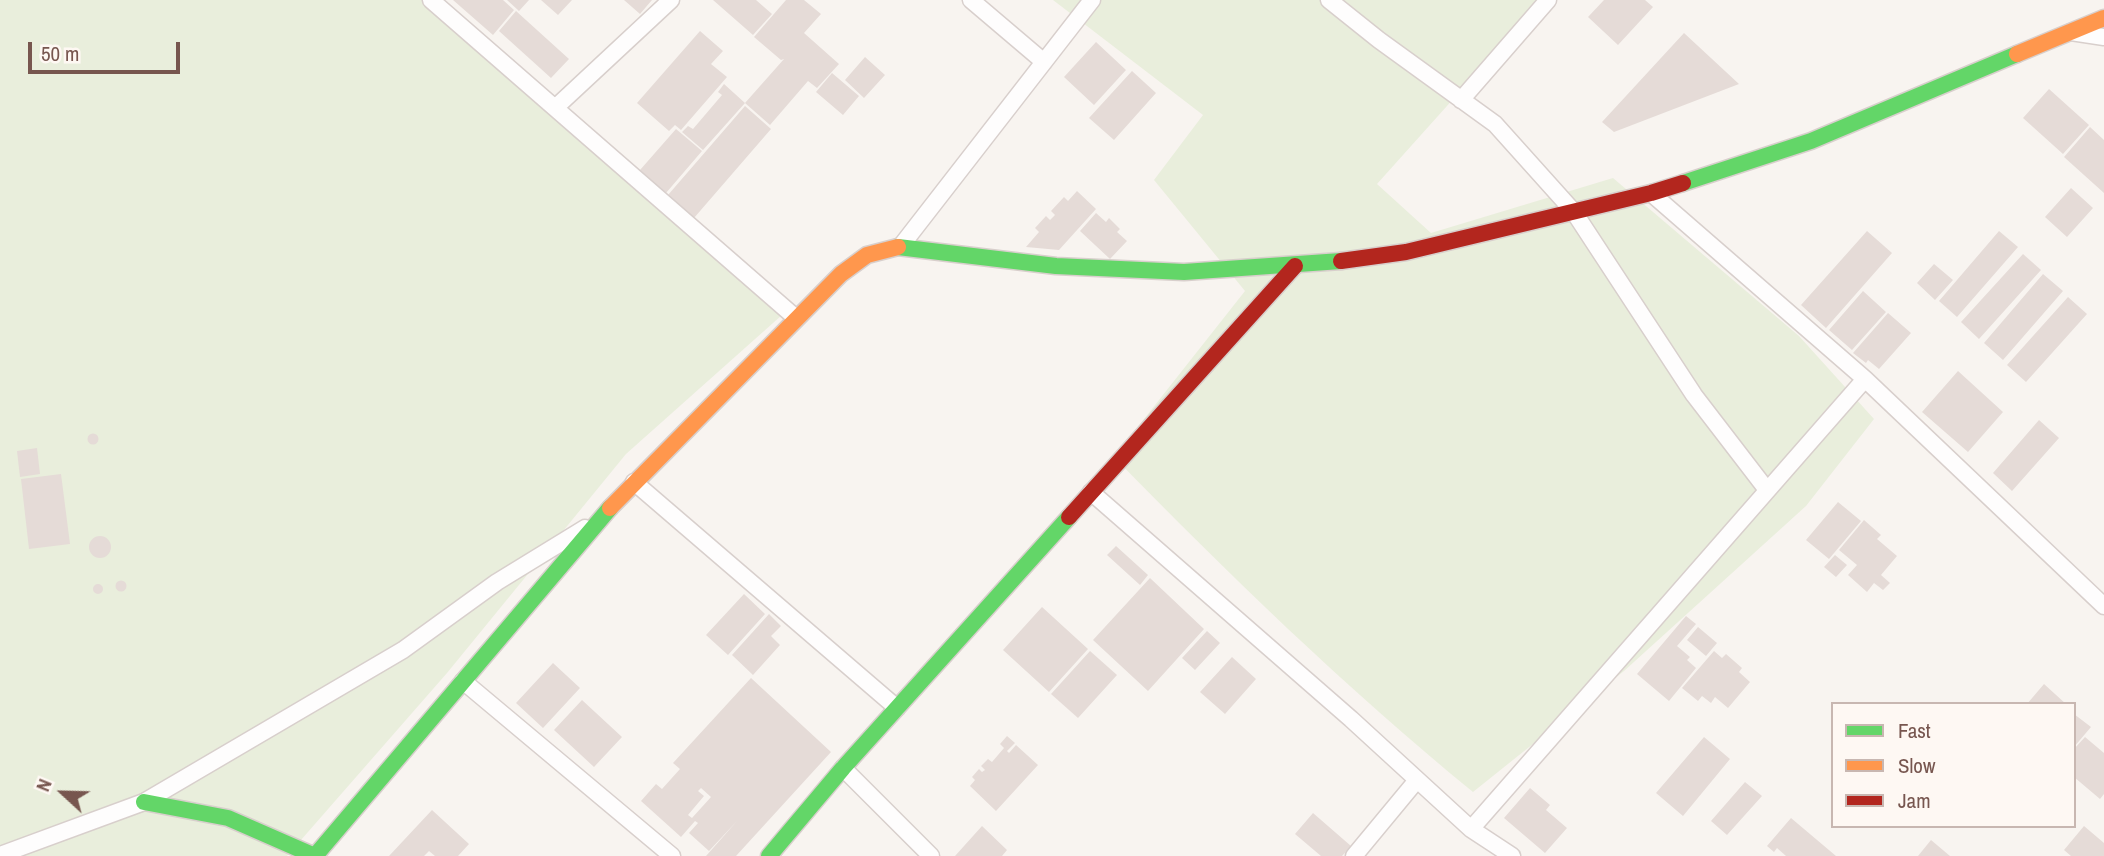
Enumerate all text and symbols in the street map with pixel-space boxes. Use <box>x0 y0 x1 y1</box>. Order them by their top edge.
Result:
scale bar <box>32 28 184 72</box>
text: 50 m <box>41 39 79 68</box>
legend <box>1831 702 2076 828</box>
text: Fast <box>1898 716 1931 745</box>
text: Slow <box>1898 751 1935 780</box>
north arrow <box>28 758 98 828</box>
text: N <box>29 775 58 795</box>
text: Jam <box>1898 786 1931 815</box>

